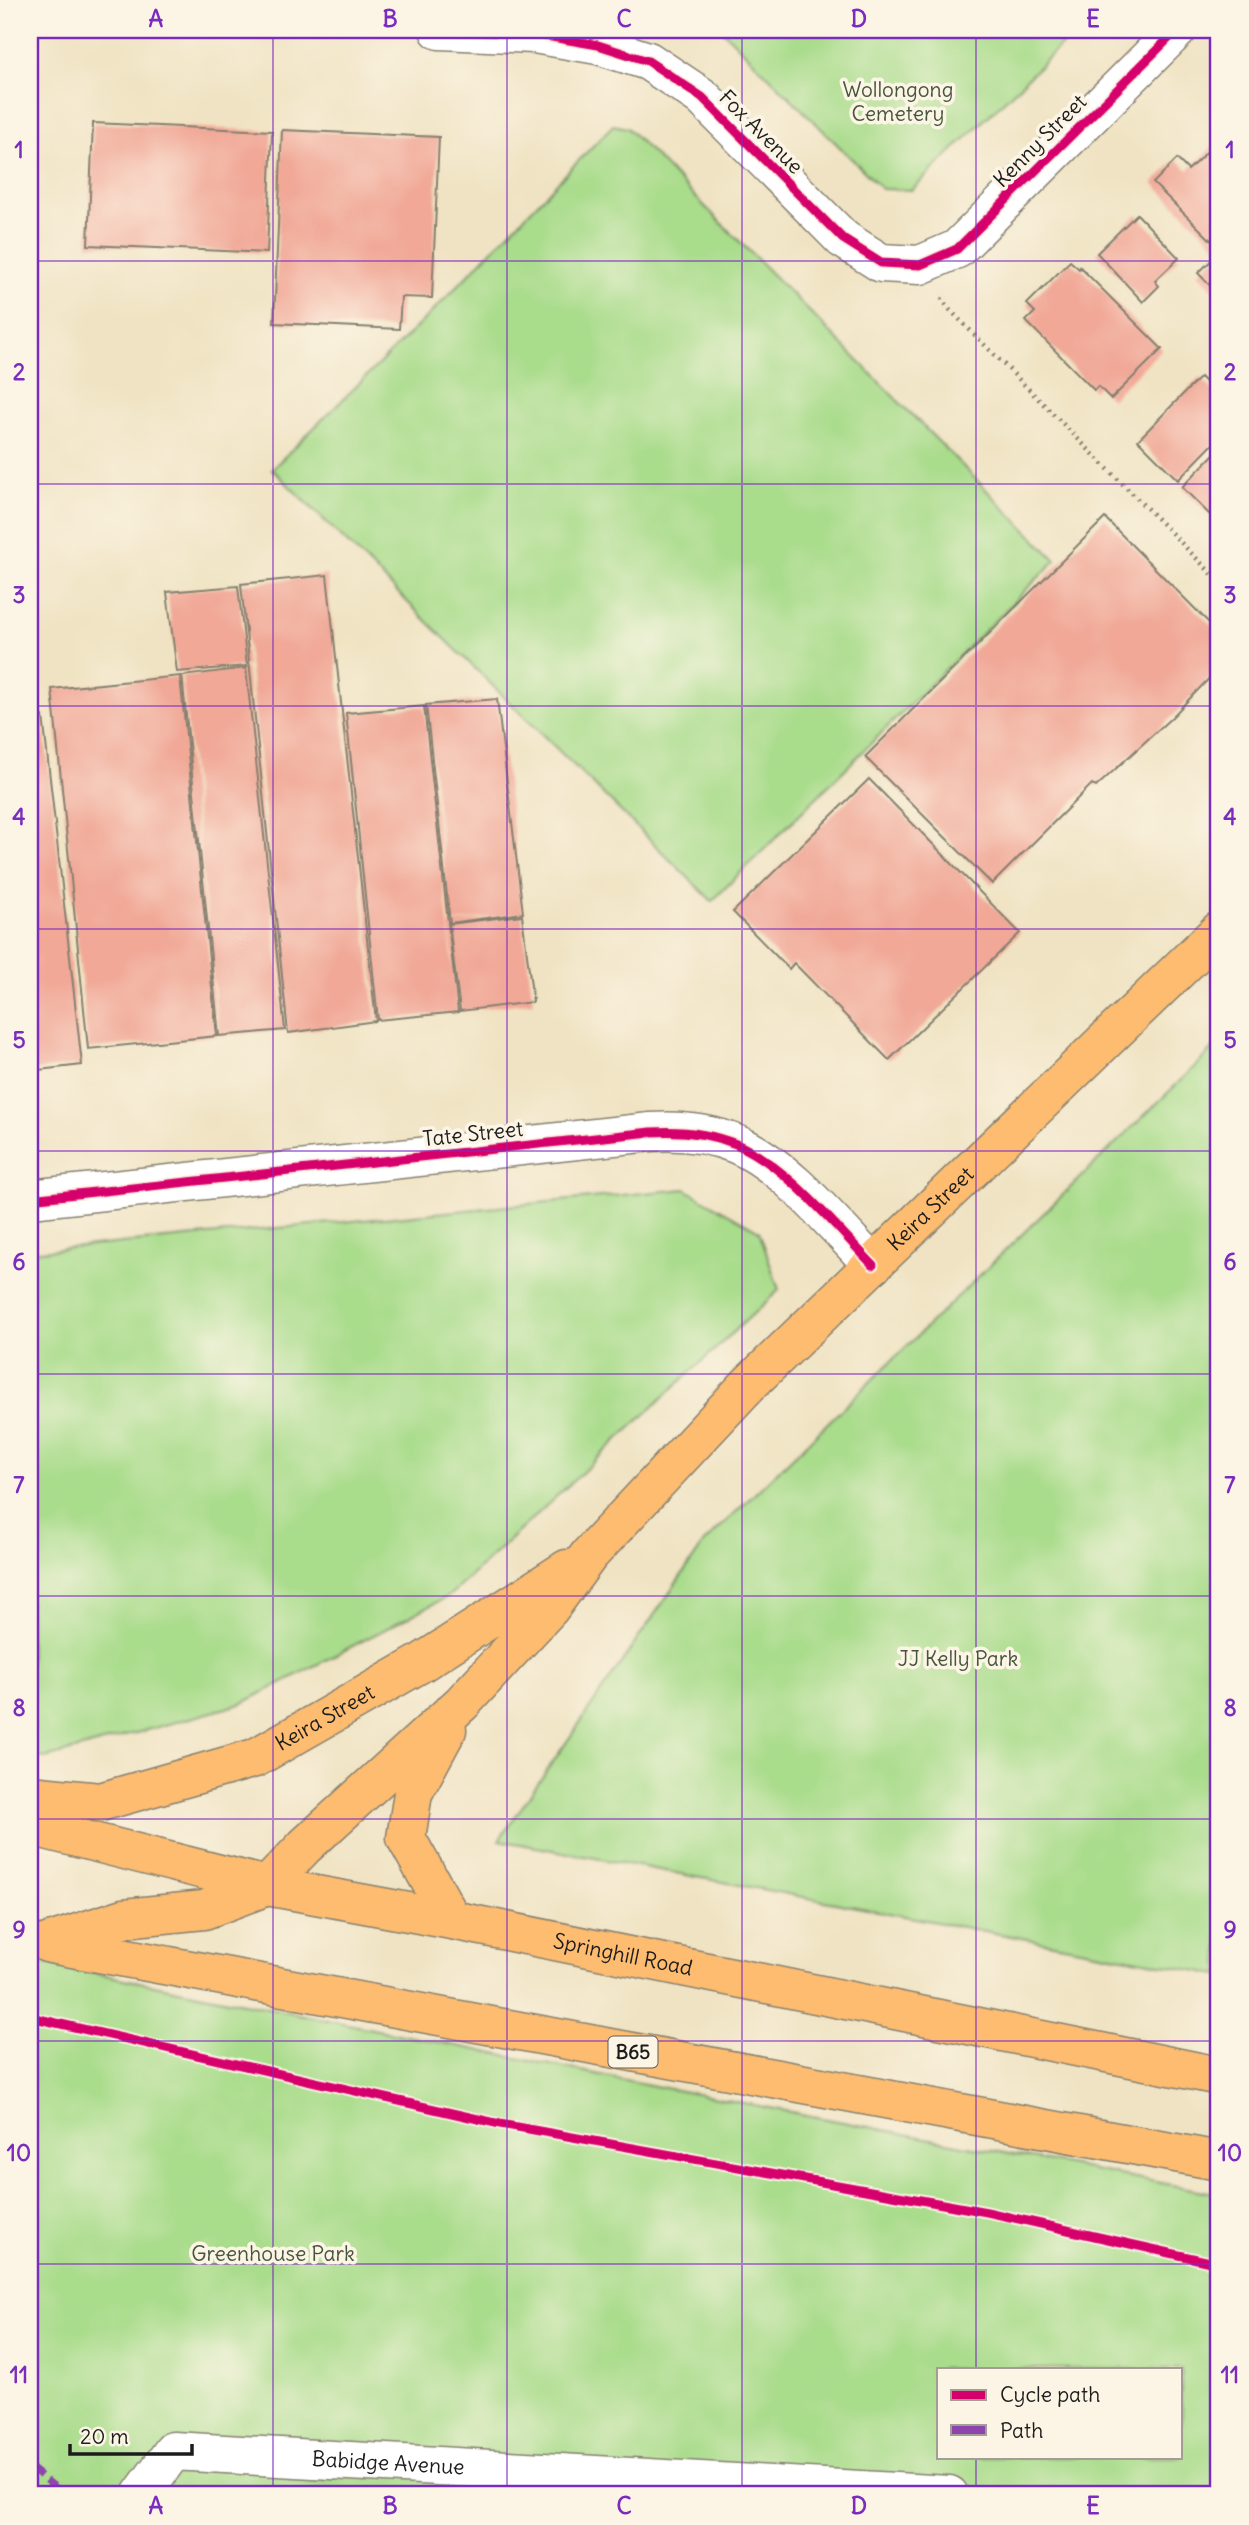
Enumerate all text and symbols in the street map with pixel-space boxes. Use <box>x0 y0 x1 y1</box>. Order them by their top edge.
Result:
text: A <box>149 4 164 33</box>
text: B <box>382 4 398 33</box>
text: C <box>616 4 632 33</box>
text: D <box>851 4 867 33</box>
text: E <box>1086 4 1100 33</box>
park label: Wollongong Cemetery <box>843 76 953 127</box>
street label: Fox Avenue <box>714 84 809 179</box>
street label: Kenny Street <box>987 88 1092 193</box>
text: 1 <box>14 135 24 164</box>
text: 1 <box>1225 135 1235 164</box>
text: 2 <box>13 357 26 386</box>
text: 2 <box>1224 357 1237 386</box>
text: 3 <box>12 580 26 609</box>
text: 3 <box>1223 580 1237 609</box>
text: 4 <box>12 802 26 831</box>
text: 4 <box>1223 802 1237 831</box>
text: 5 <box>12 1025 26 1054</box>
text: 5 <box>1223 1025 1237 1054</box>
street label: Tate Street <box>421 1115 524 1152</box>
street label: Keira Street <box>881 1161 979 1256</box>
text: 6 <box>12 1247 26 1276</box>
text: 6 <box>1223 1247 1237 1276</box>
text: 7 <box>13 1470 25 1499</box>
text: 7 <box>1224 1470 1236 1499</box>
park label: JJ Kelly Park <box>898 1645 1018 1672</box>
street label: Keira Street <box>270 1679 379 1757</box>
text: 8 <box>12 1693 26 1722</box>
text: 8 <box>1223 1693 1237 1722</box>
text: 9 <box>12 1915 26 1944</box>
text: 9 <box>1223 1915 1237 1944</box>
street label: Springhill Road <box>551 1927 695 1982</box>
road number: B65 <box>608 2036 658 2068</box>
text: 10 <box>7 2138 31 2167</box>
text: 10 <box>1218 2138 1242 2167</box>
park label: Greenhouse Park <box>191 2240 355 2267</box>
text: 11 <box>10 2360 28 2389</box>
text: 11 <box>1221 2360 1239 2389</box>
legend <box>937 2368 1182 2458</box>
text: Cycle path <box>1000 2381 1100 2408</box>
scale bar <box>70 2413 192 2457</box>
text: Path <box>1000 2417 1043 2444</box>
text: 20 m <box>80 2423 129 2450</box>
street label: Babidge Avenue <box>311 2445 465 2481</box>
text: A <box>149 2491 164 2520</box>
text: B <box>382 2491 398 2520</box>
text: C <box>616 2491 632 2520</box>
text: D <box>851 2491 867 2520</box>
text: E <box>1086 2491 1100 2520</box>

